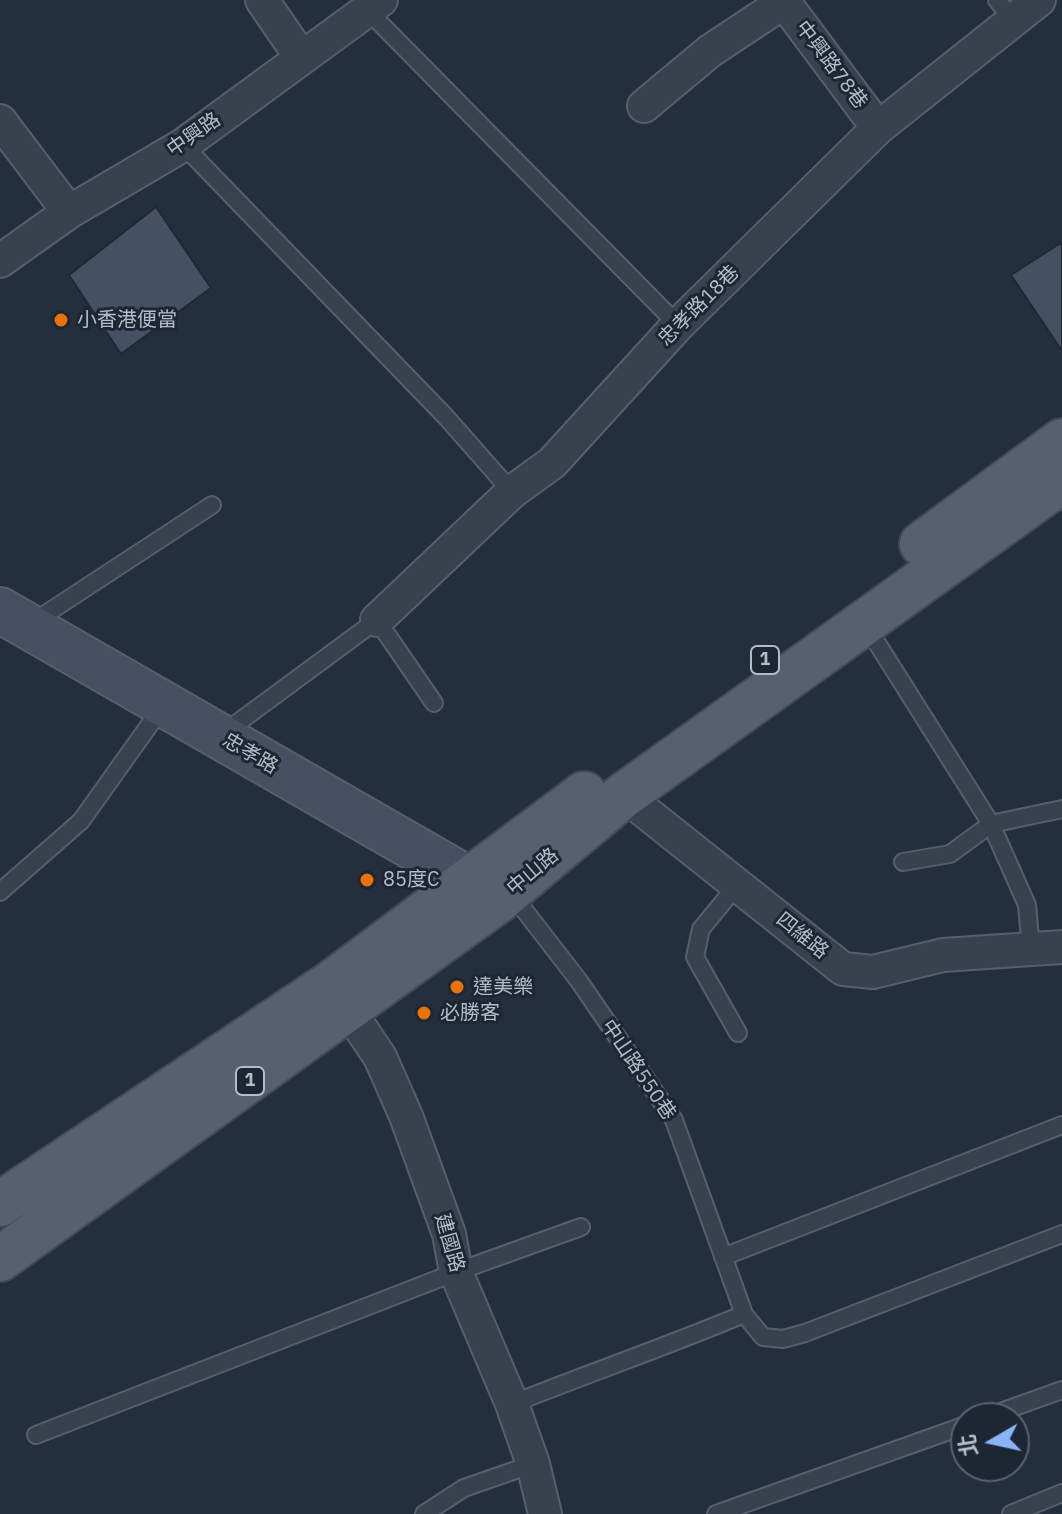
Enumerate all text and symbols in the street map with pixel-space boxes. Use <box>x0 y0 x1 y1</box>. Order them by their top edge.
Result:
street label: 中興路78巷 <box>790 16 872 114</box>
street label: 中興路 <box>163 108 225 162</box>
street label: 忠孝路18巷 <box>654 261 744 351</box>
place label: 小香港便當 <box>77 308 177 332</box>
marker: 小香港便當 <box>52 311 70 329</box>
road number: 1 <box>751 646 779 674</box>
street label: 忠孝路 <box>218 729 282 779</box>
street label: 中山路 <box>502 844 564 900</box>
place label: 85度C <box>383 868 439 892</box>
marker: 85度C <box>358 871 376 889</box>
street label: 四維路 <box>771 908 833 964</box>
place label: 達美樂 <box>473 975 533 999</box>
marker: 達美樂 <box>448 978 466 996</box>
place label: 必勝客 <box>440 1001 500 1025</box>
marker: 必勝客 <box>415 1004 433 1022</box>
street label: 中山路550巷 <box>596 1015 680 1125</box>
road number: 1 <box>236 1067 264 1095</box>
street label: 建國路 <box>429 1211 469 1275</box>
north arrow <box>950 1402 1030 1482</box>
text: 北 <box>952 1432 984 1459</box>

